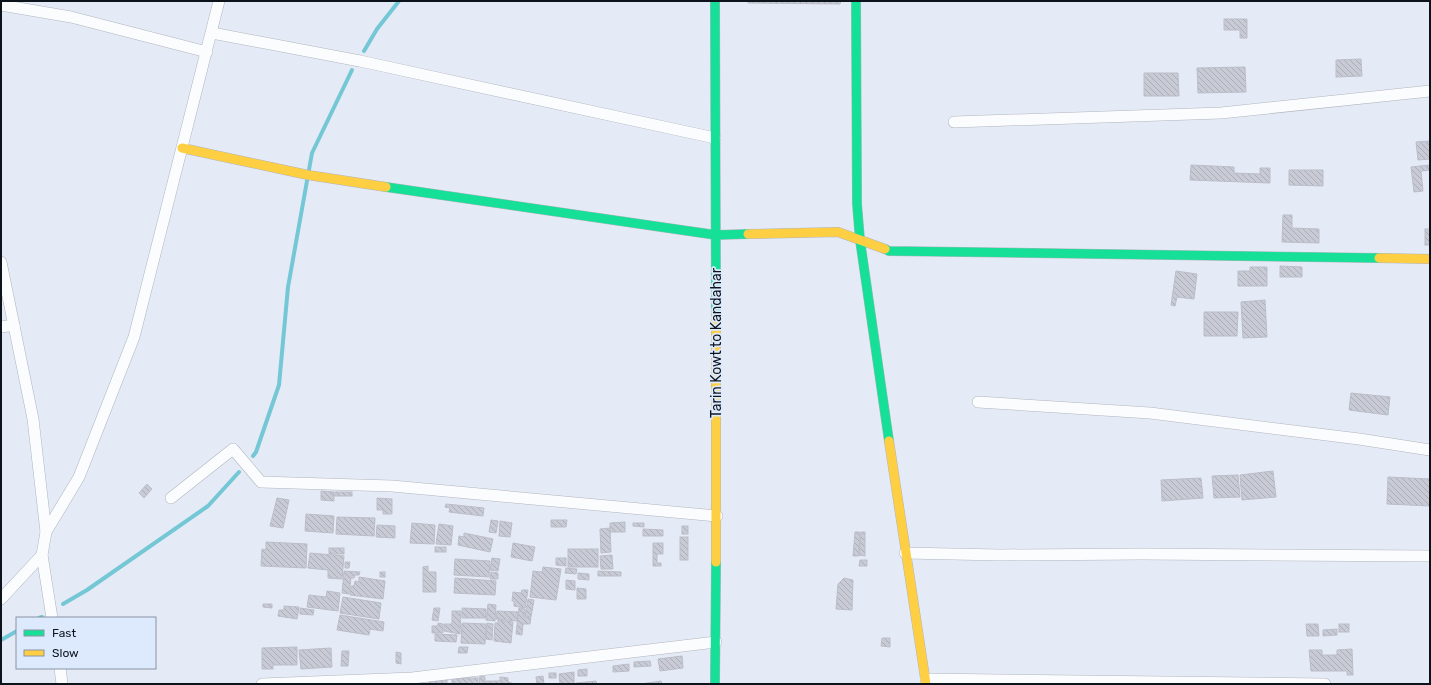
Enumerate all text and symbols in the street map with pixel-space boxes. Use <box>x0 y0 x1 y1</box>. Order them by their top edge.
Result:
street label: Tarin Kowt to Kandahar <box>708 267 725 418</box>
legend <box>16 617 156 669</box>
text: Fast <box>52 626 76 640</box>
text: Slow <box>52 646 79 660</box>

